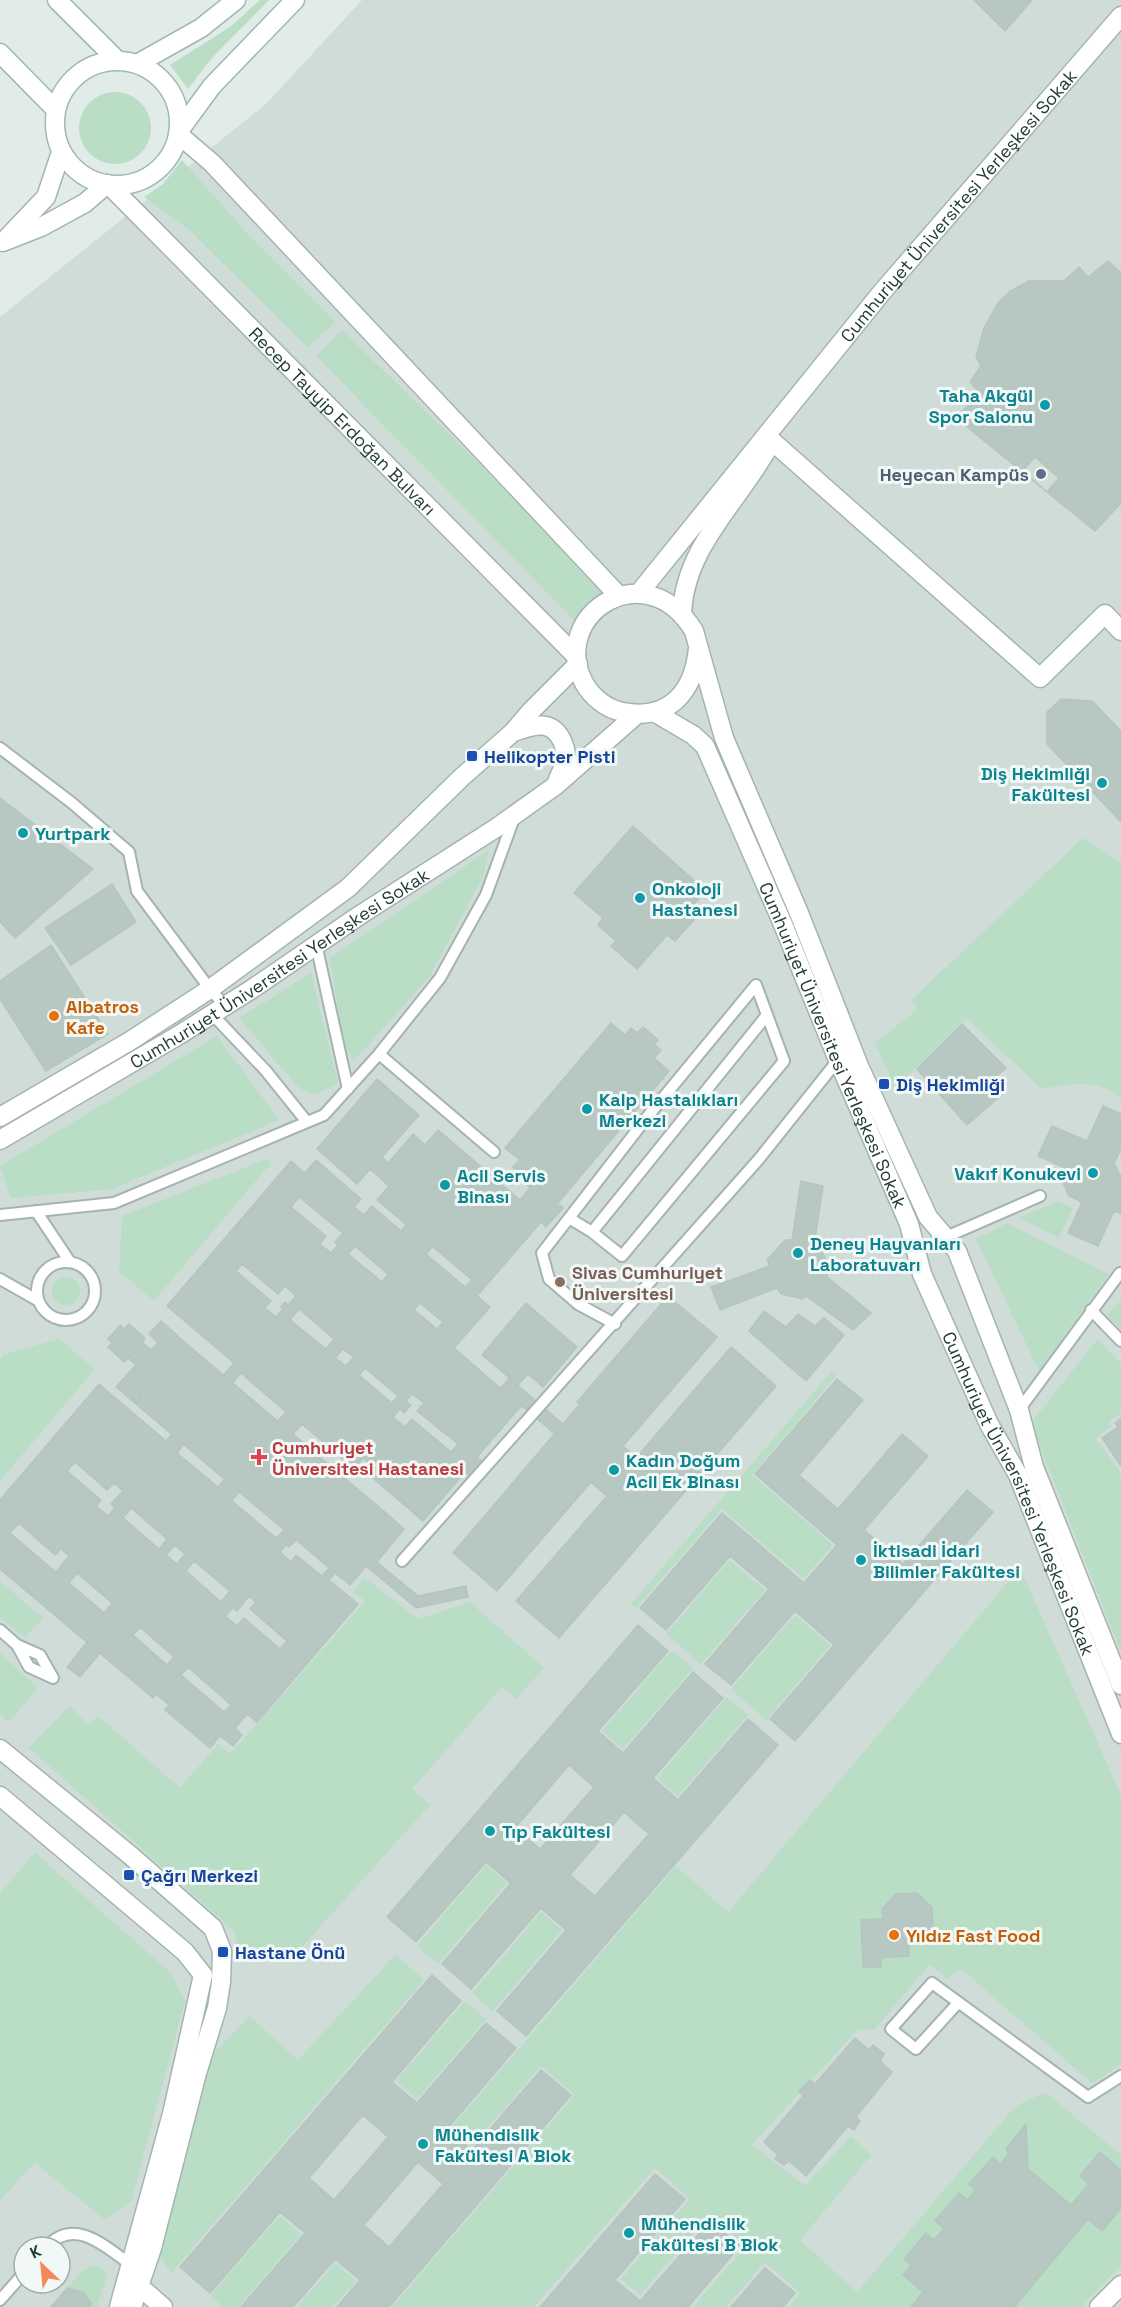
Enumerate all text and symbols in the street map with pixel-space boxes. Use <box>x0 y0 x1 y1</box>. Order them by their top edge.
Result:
street label: Cumhuriyet Üniversitesi Yerleşkesi Sokak <box>835 64 1081 347</box>
street label: Recep Tayyip Erdoğan Bulvarı <box>244 322 441 520</box>
place label: Taha Akgül Spor Salonu <box>929 384 1033 428</box>
marker: Taha Akgül Spor Salonu <box>1038 398 1052 412</box>
place label: Heyecan Kampüs <box>880 463 1029 486</box>
marker: Heyecan Kampüs <box>1034 467 1048 481</box>
place label: Helikopter Pisti <box>484 745 615 768</box>
marker: Helikopter Pisti <box>465 749 479 763</box>
place label: Diş Hekimliği Fakültesi <box>981 762 1090 806</box>
marker: Diş Hekimliği Fakültesi <box>1095 776 1109 790</box>
place label: Yurtpark <box>35 822 110 845</box>
marker: Yurtpark <box>16 826 30 840</box>
street label: Cumhuriyet Üniversitesi Yerleşkesi Sokak <box>125 862 433 1073</box>
place label: Onkoloji Hastanesi <box>652 877 738 921</box>
street label: Cumhuriyet Üniversitesi Yerleşkesi Sokak <box>754 878 912 1212</box>
marker: Onkoloji Hastanesi <box>633 891 647 905</box>
place label: Albatros Kafe <box>66 995 139 1039</box>
marker: Albatros Kafe <box>47 1009 61 1023</box>
place label: Diş Hekimliği <box>896 1073 1005 1096</box>
marker: Diş Hekimliği <box>877 1077 891 1091</box>
place label: Kalp Hastalıkları Merkezi <box>599 1088 738 1132</box>
marker: Kalp Hastalıkları Merkezi <box>580 1102 594 1116</box>
place label: Vakıf Konukevi <box>954 1162 1081 1185</box>
place label: Acil Servis Binası <box>457 1164 546 1208</box>
marker: Vakıf Konukevi <box>1086 1166 1100 1180</box>
marker: Acil Servis Binası <box>438 1178 452 1192</box>
place label: Deney Hayvanları Laboratuvarı <box>810 1232 961 1276</box>
marker: Deney Hayvanları Laboratuvarı <box>791 1246 805 1260</box>
place label: Sivas Cumhuriyet Üniversitesi <box>572 1261 723 1305</box>
marker: Sivas Cumhuriyet Üniversitesi <box>553 1275 567 1289</box>
street label: Cumhuriyet Üniversitesi Yerleşkesi Sokak <box>938 1328 1100 1659</box>
place label: Cumhuriyet Üniversitesi Hastanesi <box>272 1436 464 1480</box>
marker: Cumhuriyet Üniversitesi Hastanesi <box>250 1448 268 1466</box>
place label: Kadın Doğum Acil Ek Binası <box>626 1449 740 1493</box>
marker: Kadın Doğum Acil Ek Binası <box>607 1463 621 1477</box>
place label: İktisadi İdari Bilimler Fakültesi <box>873 1539 1020 1583</box>
marker: İktisadi İdari Bilimler Fakültesi <box>854 1553 868 1567</box>
place label: Tıp Fakültesi <box>502 1820 611 1843</box>
marker: Tıp Fakültesi <box>483 1824 497 1838</box>
place label: Çağrı Merkezi <box>141 1864 258 1887</box>
marker: Çağrı Merkezi <box>122 1868 136 1882</box>
place label: Yıldız Fast Food <box>906 1924 1041 1947</box>
marker: Yıldız Fast Food <box>887 1928 901 1942</box>
place label: Hastane Önü <box>235 1941 345 1964</box>
marker: Hastane Önü <box>216 1945 230 1959</box>
place label: Mühendislik Fakültesi A Blok <box>435 2123 571 2167</box>
marker: Mühendislik Fakültesi A Blok <box>416 2137 430 2151</box>
place label: Mühendislik Fakültesi B Blok <box>641 2212 778 2256</box>
marker: Mühendislik Fakültesi B Blok <box>622 2226 636 2240</box>
north arrow <box>12 2235 72 2295</box>
text: K <box>27 2240 45 2264</box>

